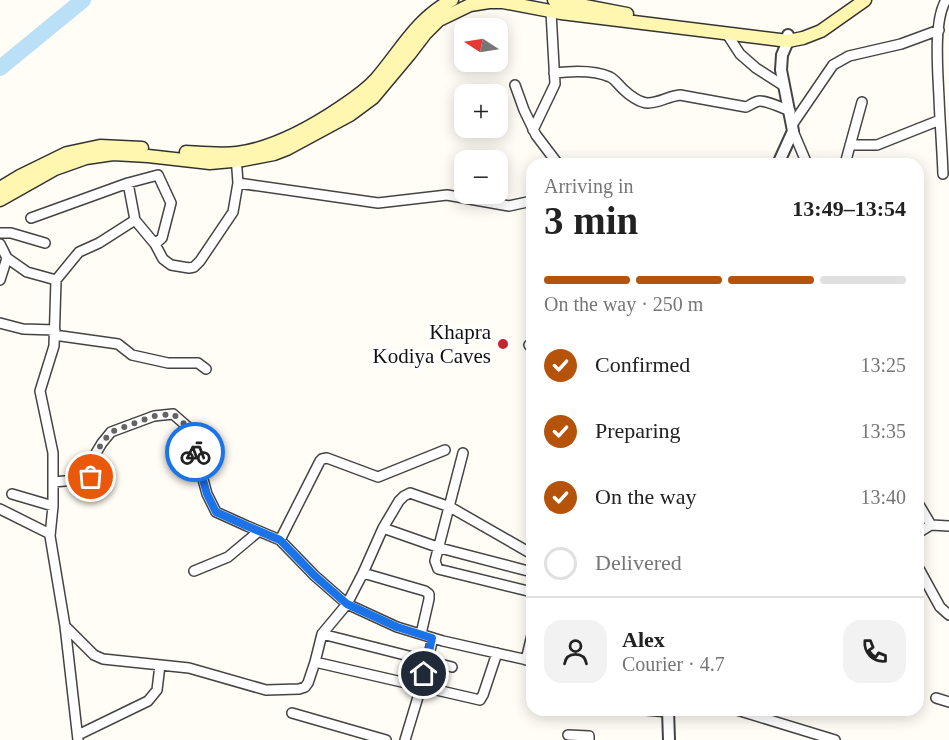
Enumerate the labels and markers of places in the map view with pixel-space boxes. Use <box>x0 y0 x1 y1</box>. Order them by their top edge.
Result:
place label: Khapra Kodiya Caves <box>373 320 492 368</box>
marker: Khapra Kodiya Caves <box>496 337 510 351</box>
pin <box>65 451 116 502</box>
pin <box>398 648 449 699</box>

